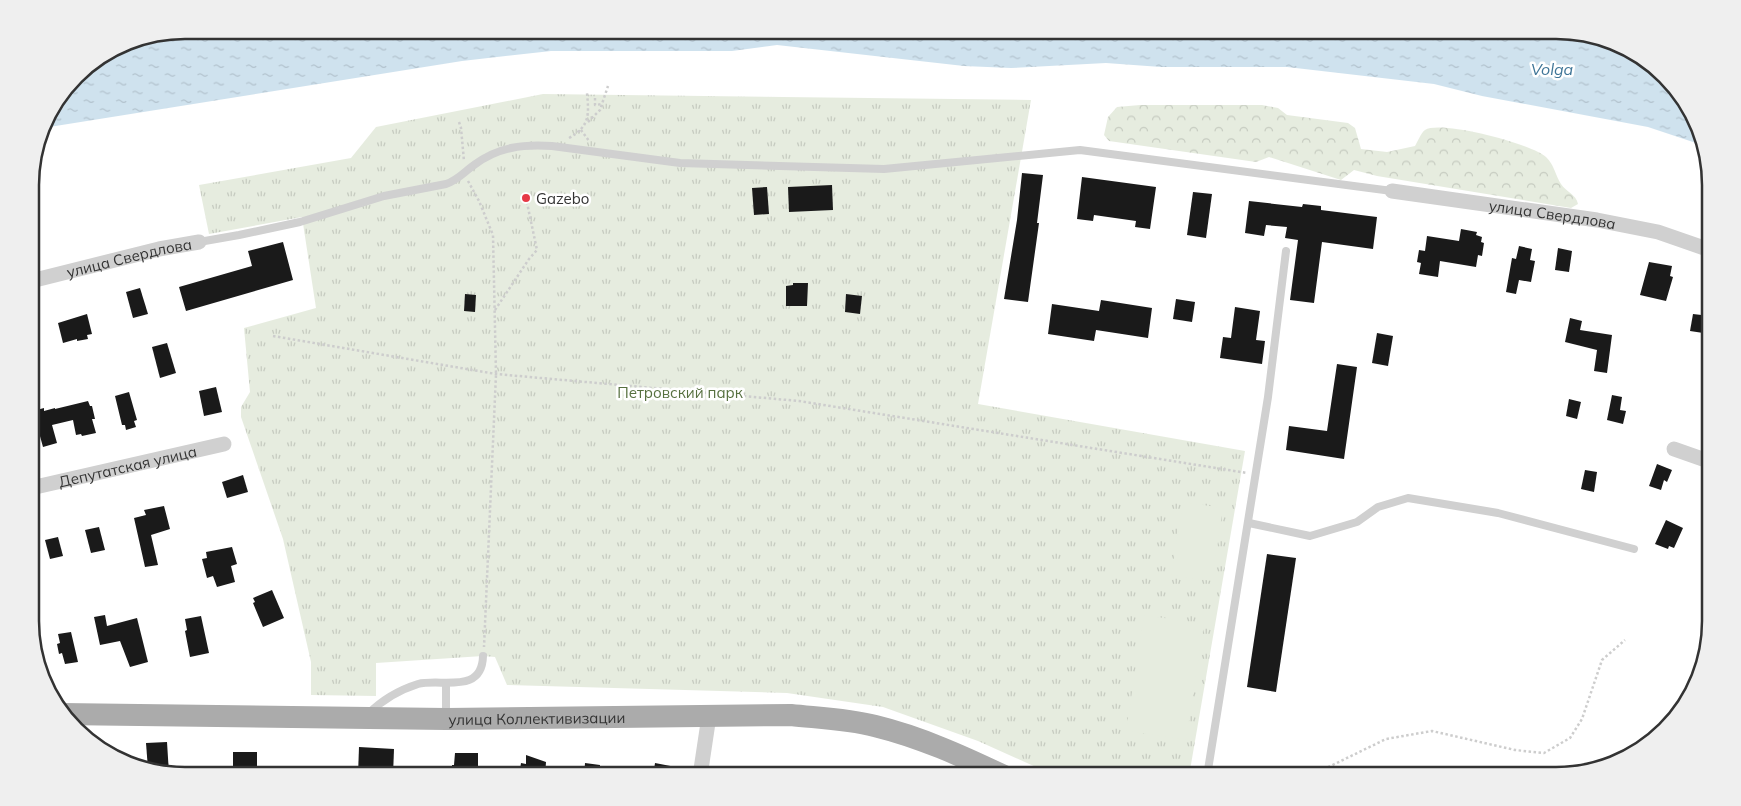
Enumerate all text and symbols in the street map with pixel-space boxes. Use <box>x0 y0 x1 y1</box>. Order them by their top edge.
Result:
water label: Volga <box>1531 59 1574 79</box>
place label: Gazebo <box>536 189 589 208</box>
marker: Gazebo <box>520 192 532 204</box>
street label: улица Свердлова <box>1488 195 1617 233</box>
street label: улица Свердлова <box>65 234 193 281</box>
park label: Петровский парк <box>617 383 744 402</box>
street label: Депутатская улица <box>57 441 198 491</box>
street label: улица Коллективизации <box>448 707 626 728</box>

